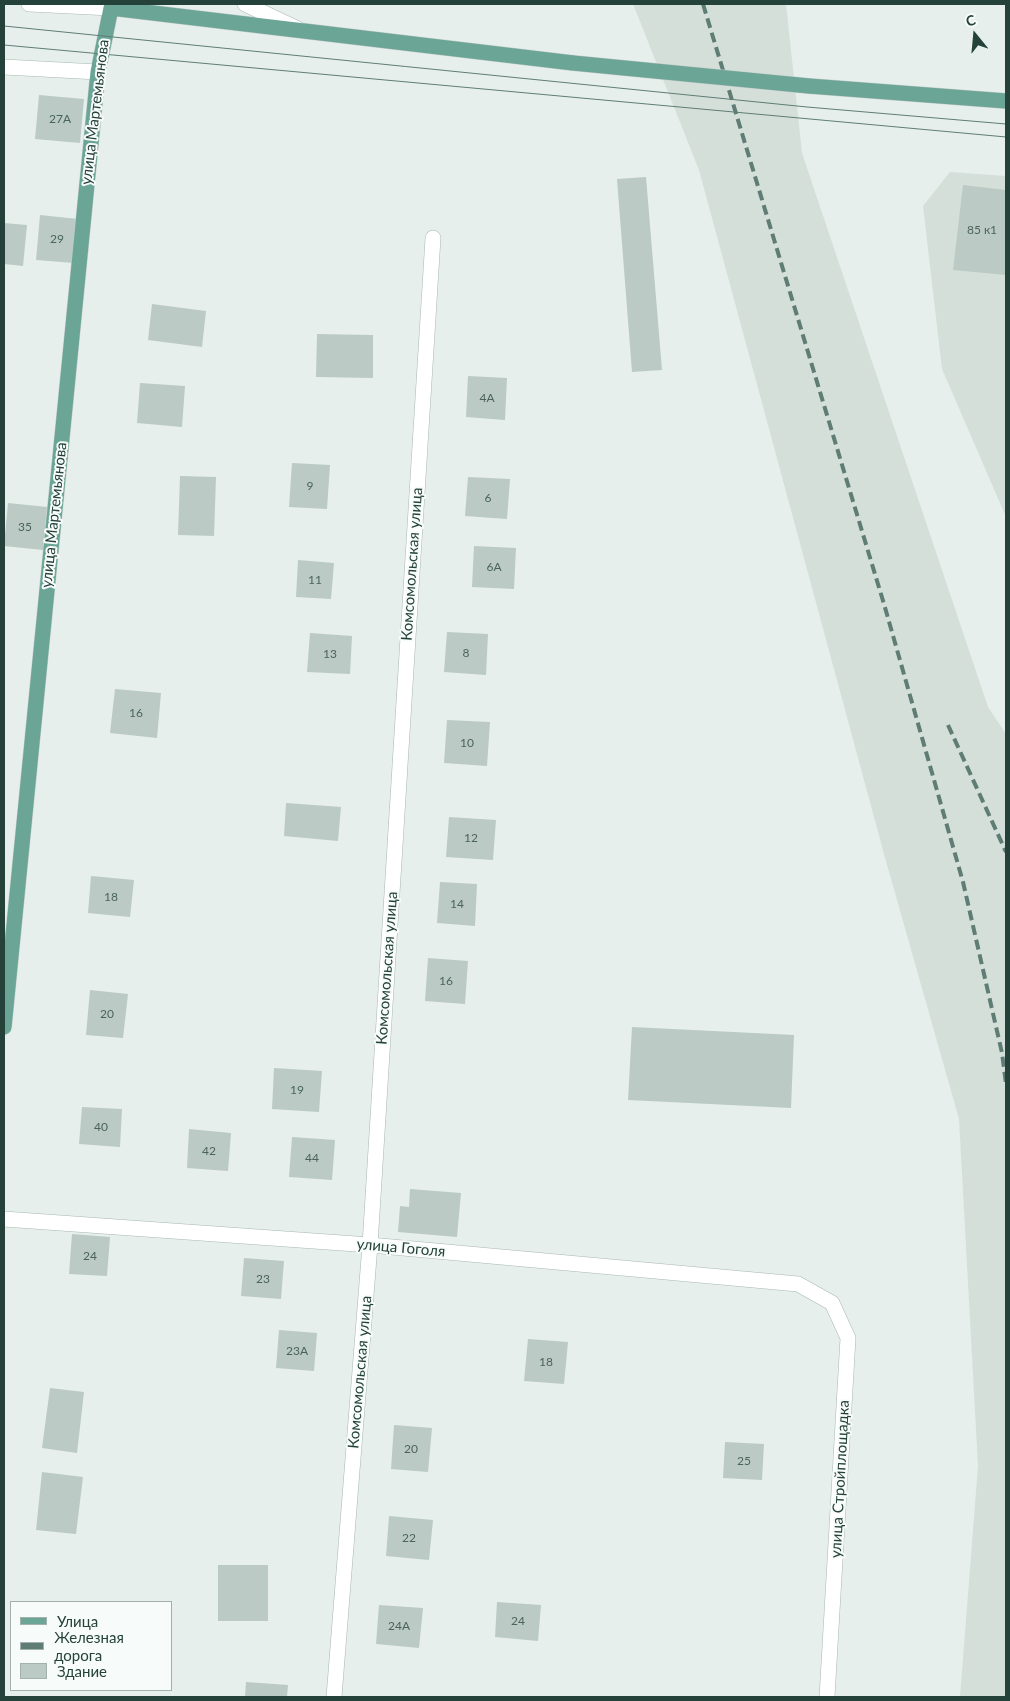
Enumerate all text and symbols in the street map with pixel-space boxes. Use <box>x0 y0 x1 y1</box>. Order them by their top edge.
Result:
north arrow <box>950 10 1000 60</box>
text: С <box>964 11 977 30</box>
street label: улица Мартемьянова <box>77 38 113 186</box>
house number: 27А <box>49 112 71 126</box>
house number: 85 к1 <box>967 223 997 237</box>
house number: 29 <box>50 232 64 246</box>
house number: 4А <box>479 391 495 405</box>
street label: улица Мартемьянова <box>37 441 71 589</box>
house number: 9 <box>307 479 313 493</box>
street label: Комсомольская улица <box>398 487 426 641</box>
house number: 6 <box>485 491 491 505</box>
house number: 35 <box>18 520 32 534</box>
house number: 6А <box>486 560 502 574</box>
house number: 11 <box>308 573 322 587</box>
house number: 8 <box>463 646 469 660</box>
house number: 13 <box>323 647 337 661</box>
house number: 16 <box>129 706 143 720</box>
house number: 10 <box>460 736 474 750</box>
house number: 12 <box>464 831 478 845</box>
house number: 18 <box>104 890 118 904</box>
street label: Комсомольская улица <box>373 891 401 1045</box>
house number: 14 <box>450 897 464 911</box>
house number: 16 <box>439 974 453 988</box>
house number: 20 <box>100 1007 114 1021</box>
house number: 19 <box>290 1083 304 1097</box>
house number: 40 <box>94 1120 108 1134</box>
house number: 42 <box>202 1144 216 1158</box>
house number: 44 <box>305 1151 319 1165</box>
street label: улица Гоголя <box>356 1235 446 1261</box>
house number: 24 <box>83 1249 97 1263</box>
house number: 23 <box>256 1272 270 1286</box>
street label: Комсомольская улица <box>344 1295 376 1449</box>
house number: 23А <box>286 1344 308 1358</box>
house number: 18 <box>539 1355 553 1369</box>
street label: улица Стройплощадка <box>827 1400 853 1558</box>
house number: 20 <box>404 1442 418 1456</box>
house number: 25 <box>737 1454 751 1468</box>
house number: 22 <box>402 1531 416 1545</box>
legend <box>10 1601 172 1691</box>
text: Улица <box>57 1612 98 1630</box>
house number: 24 <box>511 1614 525 1628</box>
house number: 24А <box>388 1619 410 1633</box>
text: Железная дорога <box>54 1628 124 1664</box>
text: Здание <box>57 1662 107 1680</box>

